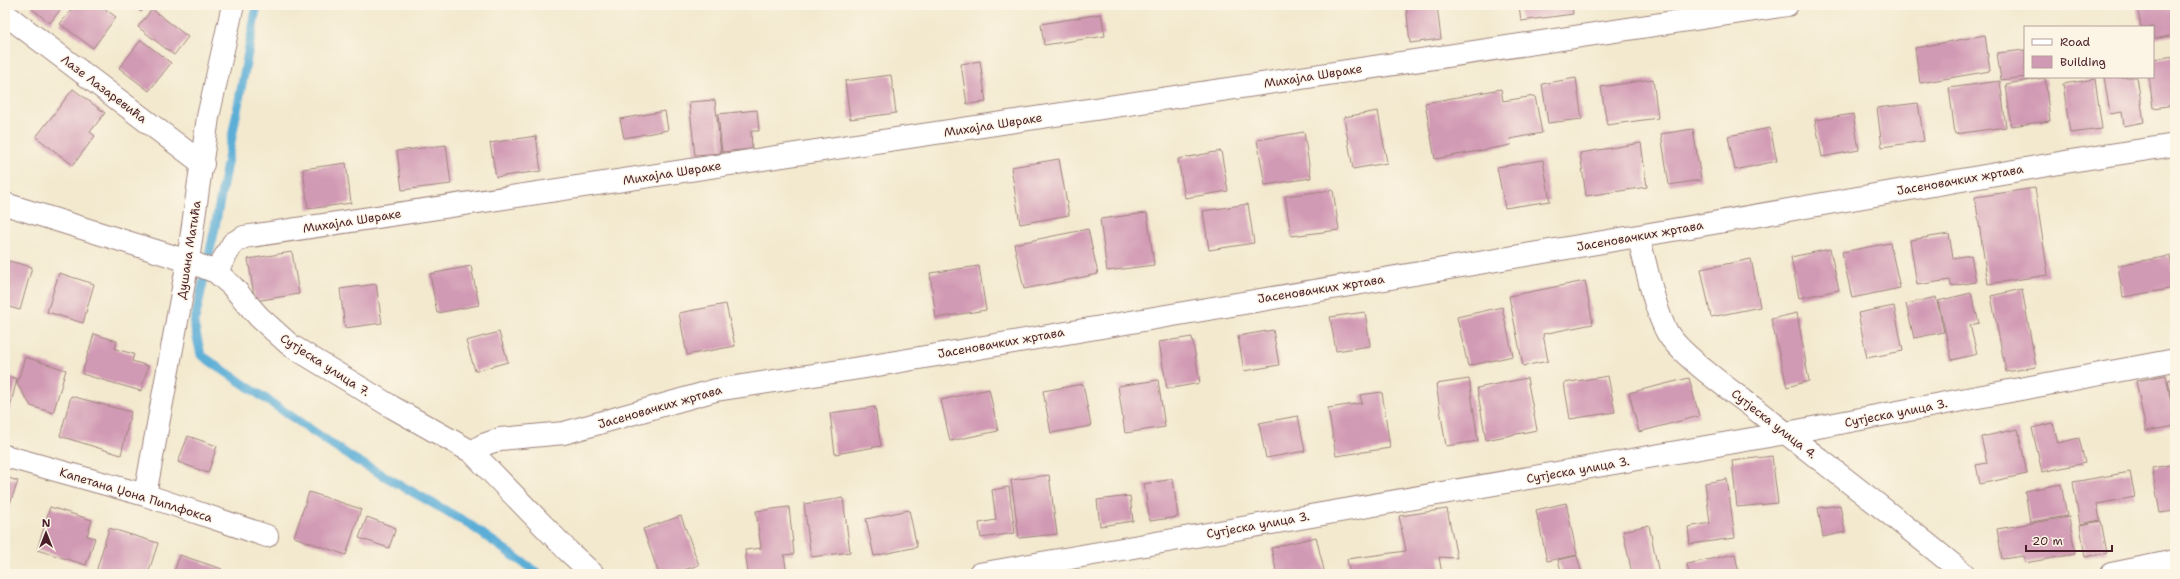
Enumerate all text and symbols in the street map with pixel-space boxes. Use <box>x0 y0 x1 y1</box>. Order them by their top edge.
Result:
legend <box>2024 26 2154 78</box>
text: Road <box>2060 34 2091 50</box>
street label: Лазе Лазаревића <box>58 51 151 127</box>
text: Building <box>2060 54 2106 70</box>
street label: Михајла Швраке <box>1263 60 1364 92</box>
street label: Михајла Швраке <box>943 109 1044 141</box>
street label: Михајла Швраке <box>622 157 723 189</box>
street label: Јасеновачких жртава <box>1896 161 2025 199</box>
street label: Душана Матића <box>173 199 205 301</box>
street label: Михајла Швраке <box>302 205 403 237</box>
street label: Јасеновачких жртава <box>1576 217 1705 255</box>
street label: Јасеновачких жртава <box>1256 271 1386 307</box>
street label: Јасеновачких жртава <box>937 324 1066 362</box>
street label: Сутјеска улица 7. <box>277 330 373 400</box>
street label: Јасеновачких жртава <box>596 382 724 432</box>
street label: Сутјеска улица 4. <box>1728 386 1820 462</box>
street label: Сутјеска улица 3. <box>1843 395 1949 431</box>
street label: Сутјеска улица 3. <box>1525 453 1631 487</box>
street label: Капетана Џона Пиплфокса <box>58 464 215 526</box>
street label: Сутјеска улица 3. <box>1205 508 1311 542</box>
north arrow <box>26 513 66 553</box>
text: N <box>42 516 51 531</box>
scale bar <box>2026 527 2112 553</box>
text: 20 m <box>2032 533 2063 549</box>

